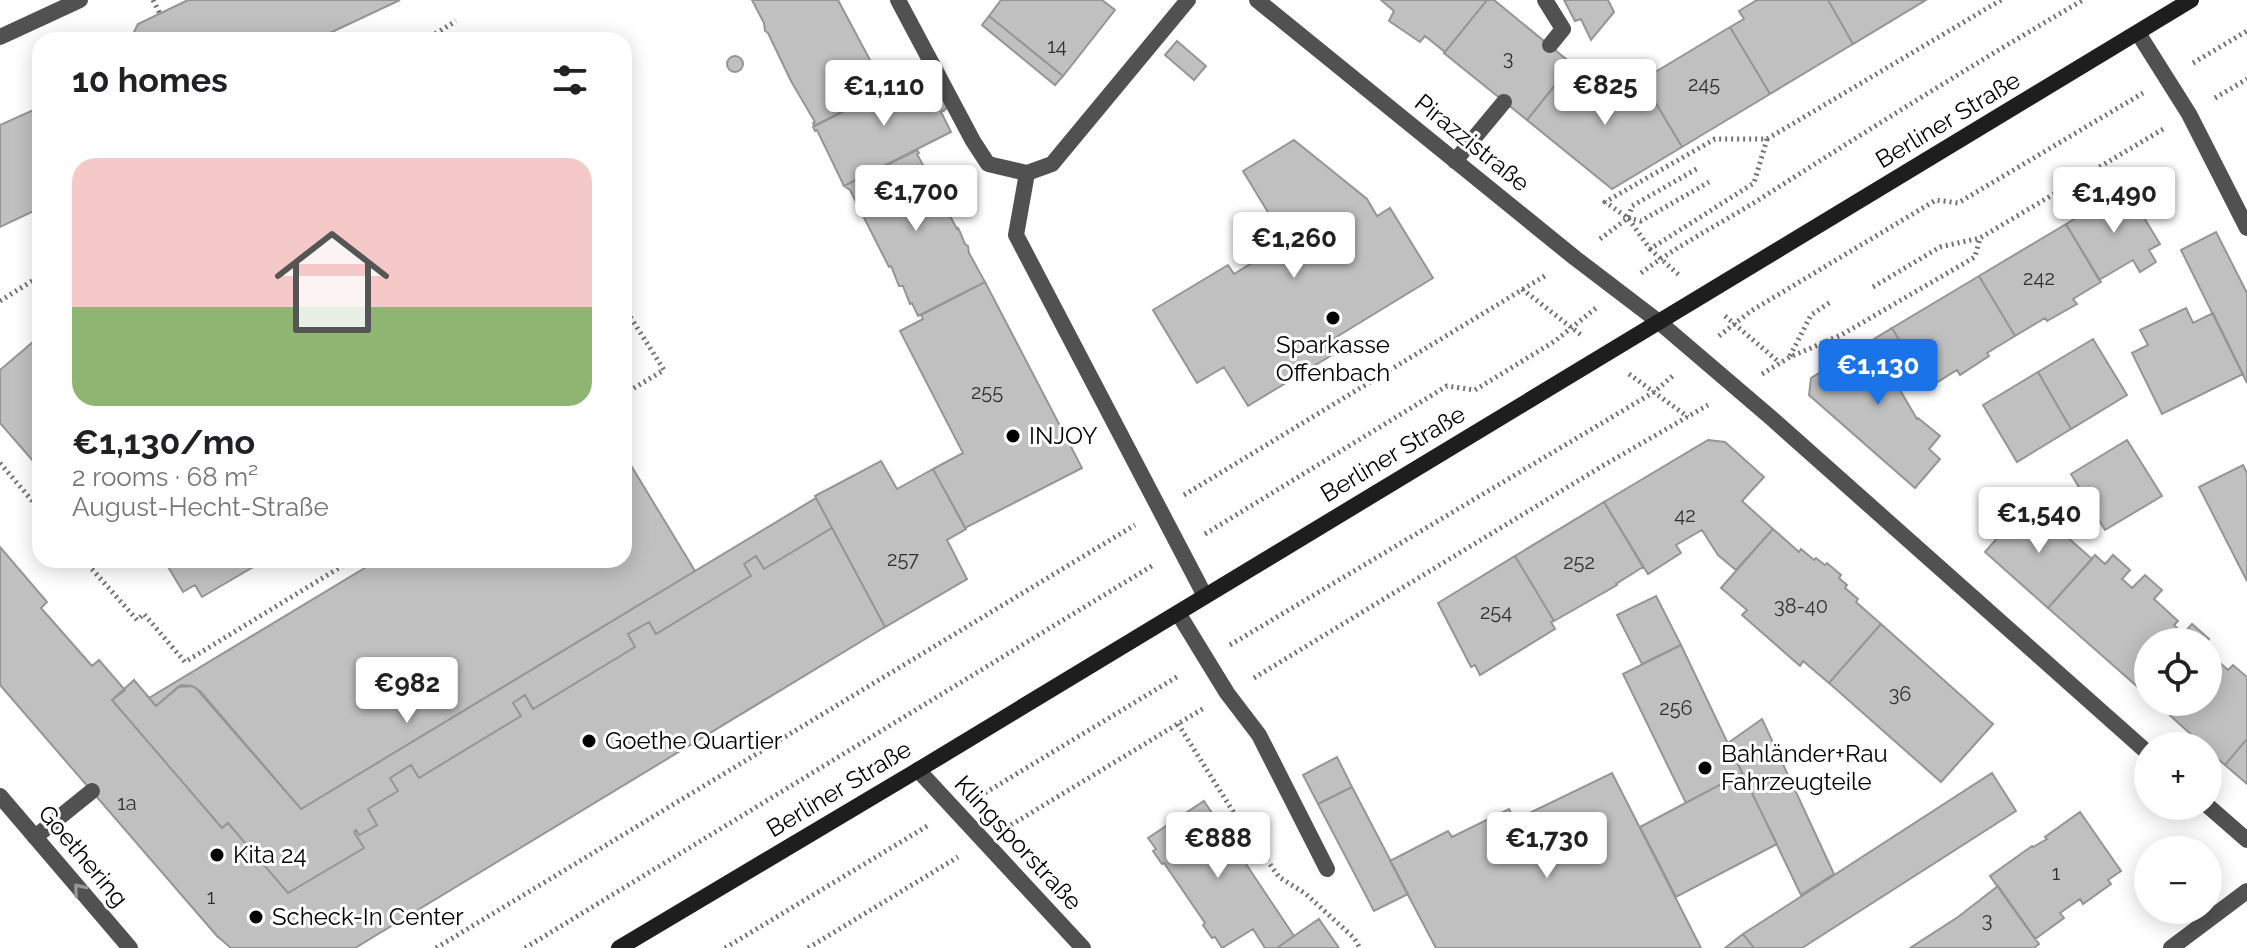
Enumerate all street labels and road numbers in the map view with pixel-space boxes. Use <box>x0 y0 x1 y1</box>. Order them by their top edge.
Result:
street label: Berliner Straße <box>1870 65 2025 174</box>
street label: Pirazzistraße <box>1409 88 1535 198</box>
street label: Berliner Straße <box>1315 399 1470 508</box>
street label: Berliner Straße <box>761 734 916 843</box>
street label: Klingsporstraße <box>949 769 1088 916</box>
street label: Goethering <box>32 799 134 913</box>

